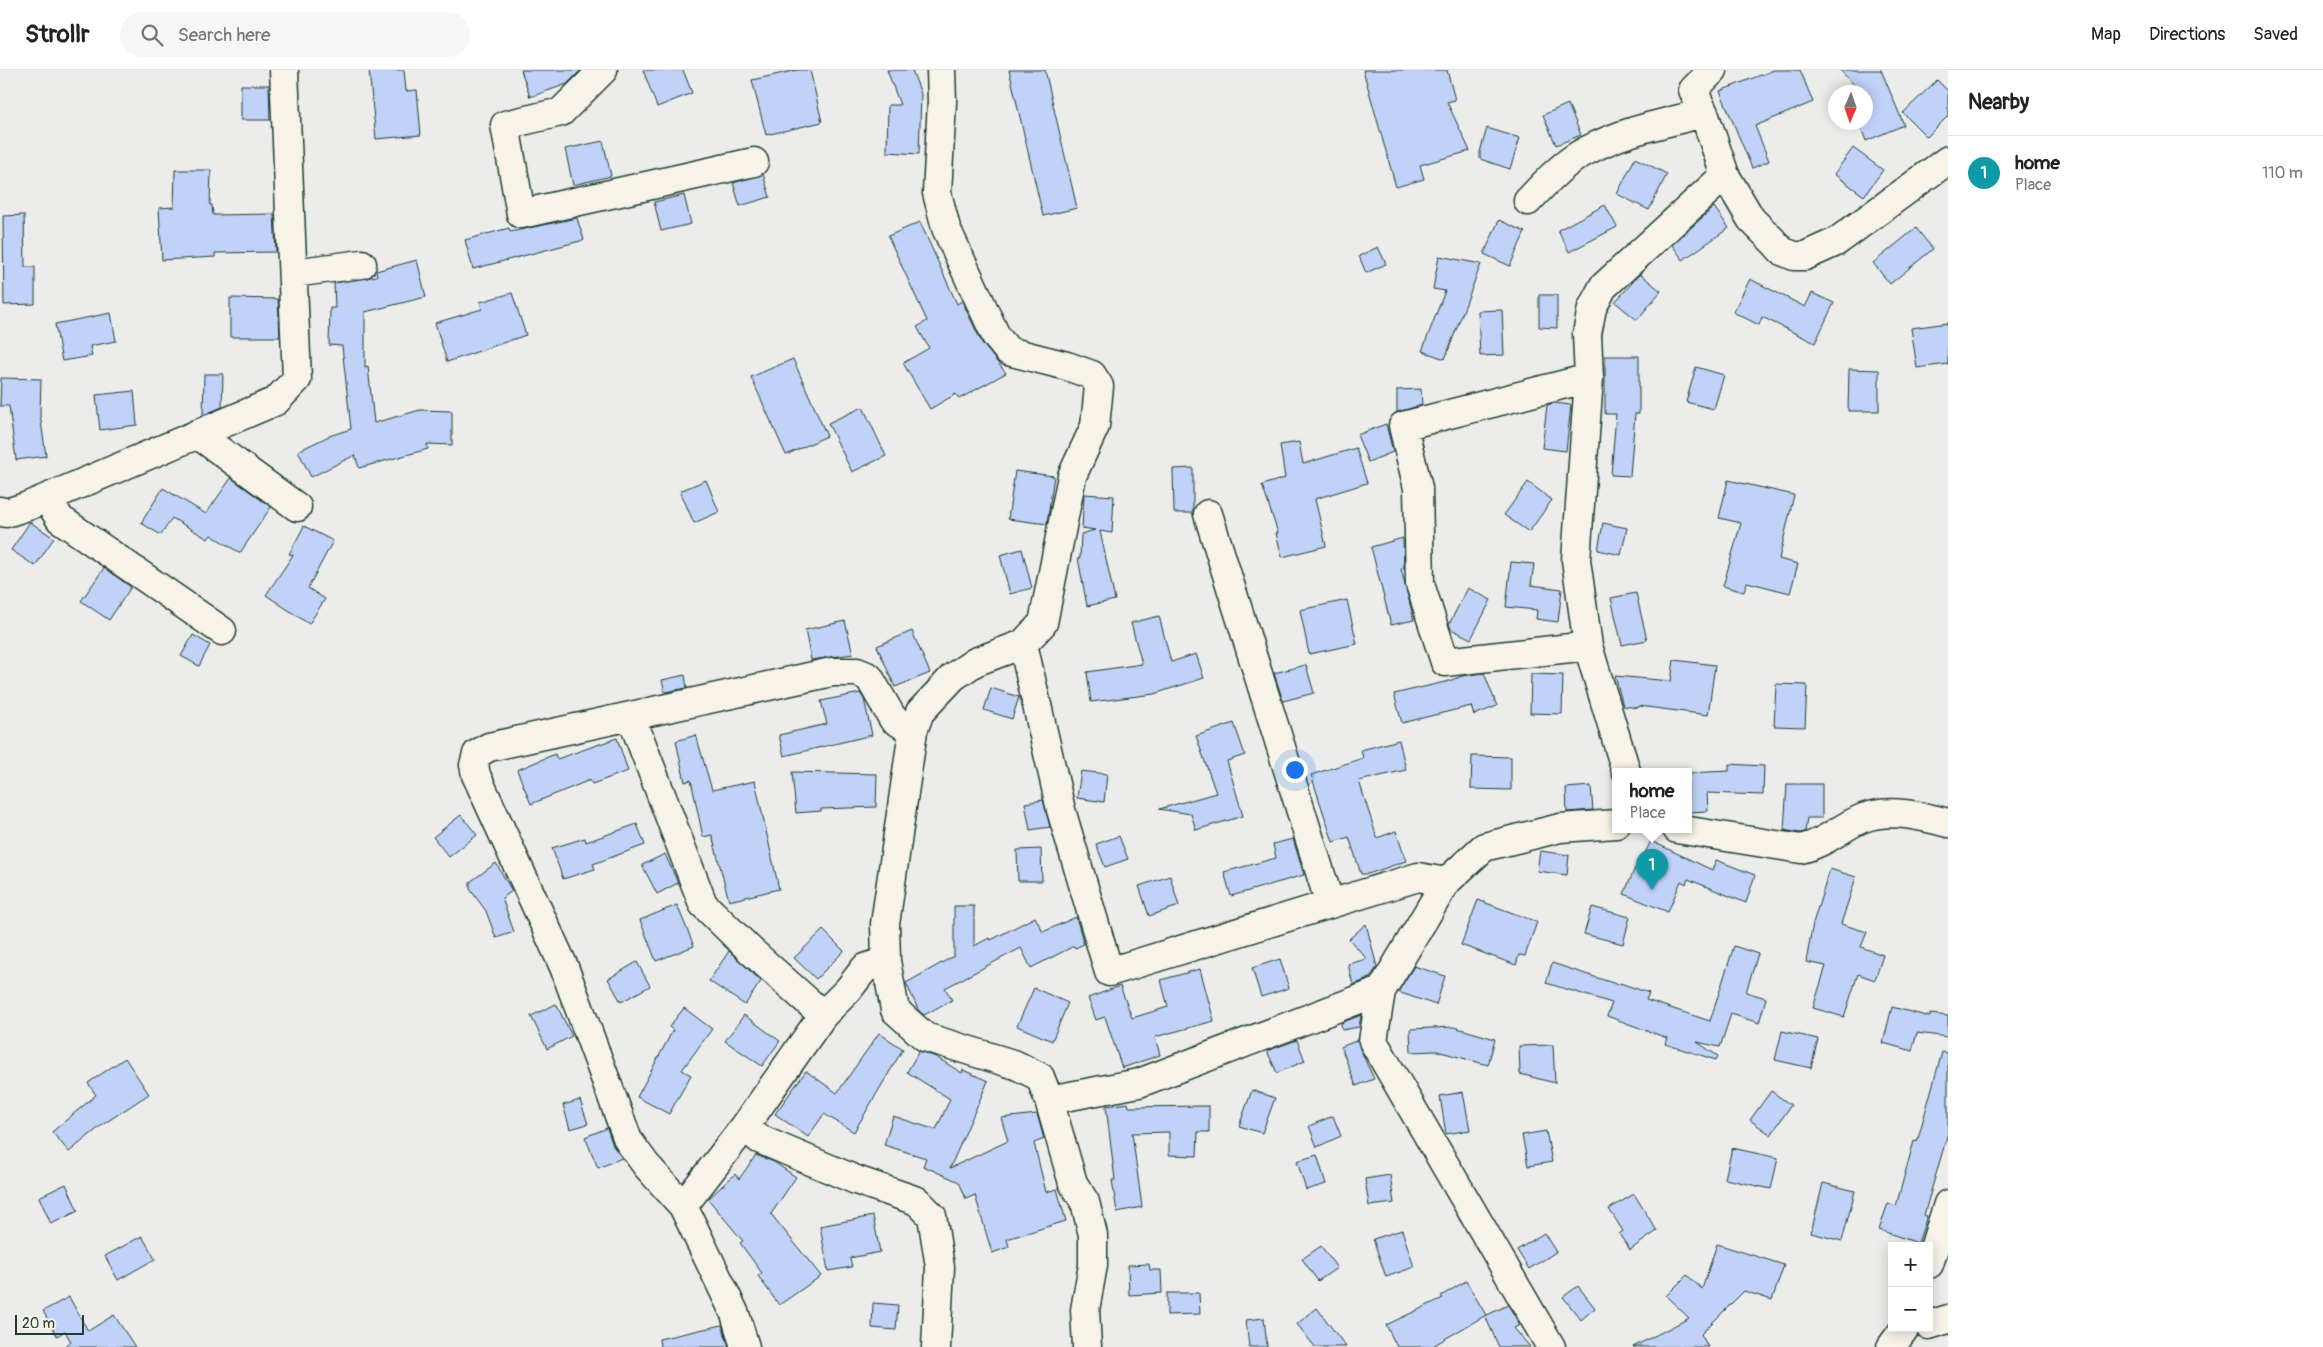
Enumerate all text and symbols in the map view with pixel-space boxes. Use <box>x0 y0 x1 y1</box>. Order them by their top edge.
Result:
search box <box>120 12 470 57</box>
text: Strollr <box>25 20 90 49</box>
icon: search <box>138 21 166 49</box>
text: Search here <box>178 23 270 47</box>
text: Map <box>2091 23 2121 46</box>
text: Directions <box>2149 23 2225 46</box>
text: Saved <box>2253 23 2298 46</box>
north arrow <box>1828 85 1873 130</box>
text: Nearby <box>1968 89 2029 116</box>
text: home <box>2015 151 2060 175</box>
text: 1 <box>1981 163 1987 183</box>
text: 110 m <box>2262 163 2303 183</box>
text: Place <box>2015 175 2051 195</box>
your location <box>1282 757 1308 783</box>
popup <box>1612 768 1692 833</box>
text: home <box>1630 779 1674 803</box>
text: Place <box>1630 803 1666 823</box>
pin: 1 <box>1636 849 1668 890</box>
map controls <box>1888 1242 1933 1332</box>
button: + <box>1888 1242 1933 1287</box>
button: − <box>1888 1287 1933 1332</box>
scale bar <box>15 1312 84 1335</box>
text: 20 m <box>22 1315 55 1332</box>

